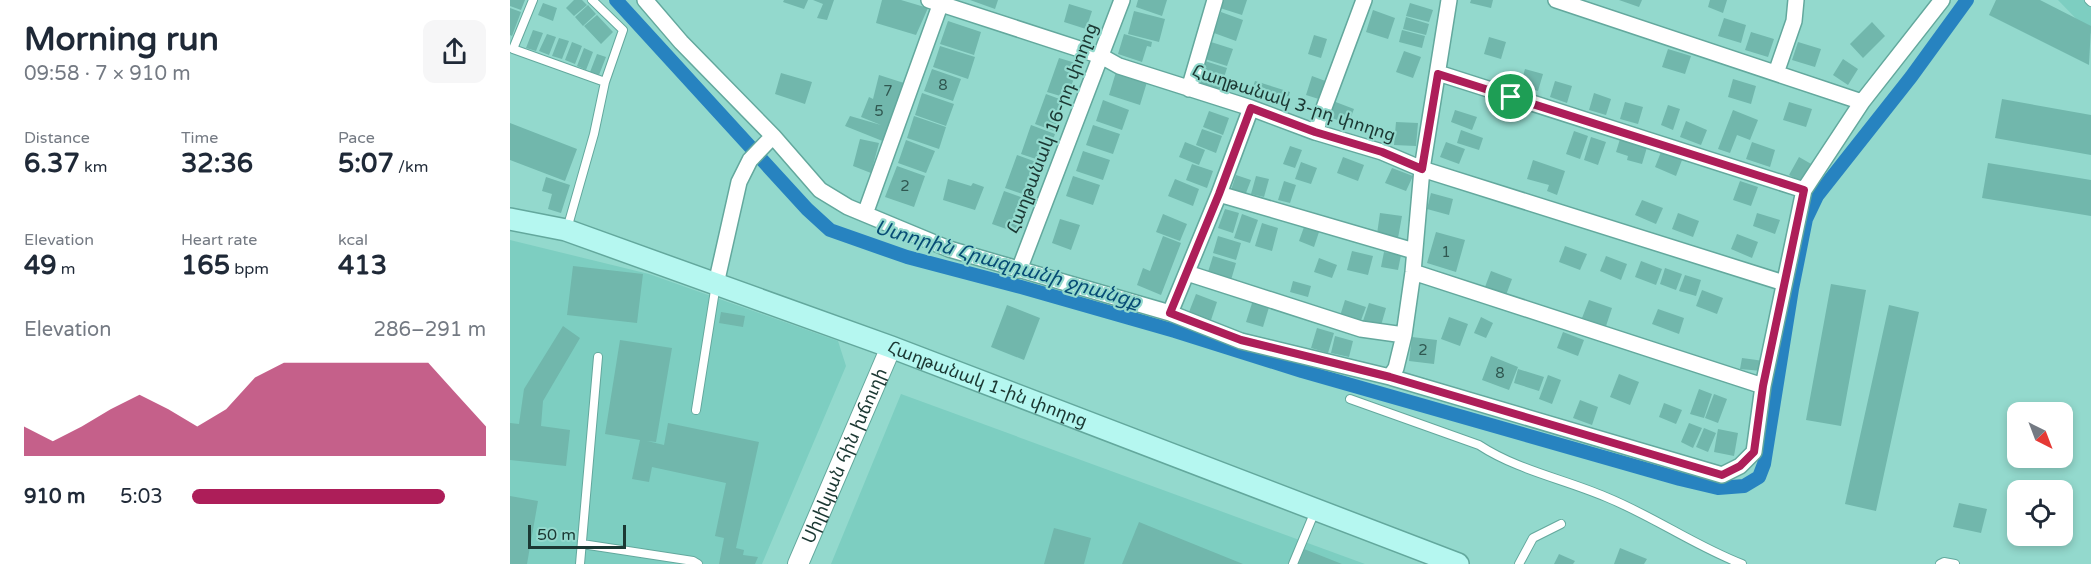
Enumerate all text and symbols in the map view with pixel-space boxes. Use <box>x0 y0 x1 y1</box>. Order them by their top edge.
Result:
text: Morning run <box>24 20 219 59</box>
button: share <box>423 20 486 83</box>
street label: Հաղթանակ 16-րդ փողոց <box>1002 20 1102 236</box>
street label: Հաղթանակ 3-րդ փողոց <box>1190 60 1398 146</box>
text: 09:58 · 7 × 910 m <box>24 62 191 86</box>
pin <box>1485 71 1536 122</box>
house number: 8 <box>938 76 948 94</box>
icon: arrive <box>1494 80 1527 113</box>
house number: 7 <box>883 82 893 100</box>
house number: 5 <box>874 102 884 120</box>
text: Distance <box>24 128 90 148</box>
text: Time <box>181 128 218 148</box>
text: Pace <box>338 128 375 148</box>
text: 6.37 <box>24 148 80 179</box>
text: 32:36 <box>181 148 253 179</box>
text: 5:07 <box>338 148 394 179</box>
text: km <box>80 157 107 177</box>
text: /km <box>394 157 428 177</box>
house number: 2 <box>900 177 910 195</box>
water label: Ստորին Հրազդանի ջրանցք <box>872 215 1144 315</box>
text: Elevation <box>24 230 94 250</box>
text: Heart rate <box>181 230 257 250</box>
text: kcal <box>338 230 368 250</box>
house number: 1 <box>1441 243 1451 261</box>
text: 49 <box>24 250 57 281</box>
text: 165 <box>181 250 230 281</box>
text: 413 <box>338 250 387 281</box>
text: m <box>57 259 76 279</box>
text: bpm <box>230 259 269 279</box>
text: Elevation <box>24 318 111 342</box>
text: 286–291 m <box>373 318 486 342</box>
street label: Հաղթանակ 1-ին փողոց <box>885 336 1091 432</box>
house number: 2 <box>1418 341 1428 359</box>
street label: Սիլիկյան հին խճուղի <box>797 364 892 547</box>
house number: 8 <box>1495 364 1505 382</box>
north arrow <box>2007 402 2073 468</box>
map controls <box>2007 402 2073 546</box>
button: locate <box>2007 480 2073 546</box>
text: 910 m <box>24 485 85 509</box>
text: 5:03 <box>120 485 163 509</box>
scale bar <box>528 522 626 550</box>
text: 50 m <box>537 525 576 545</box>

